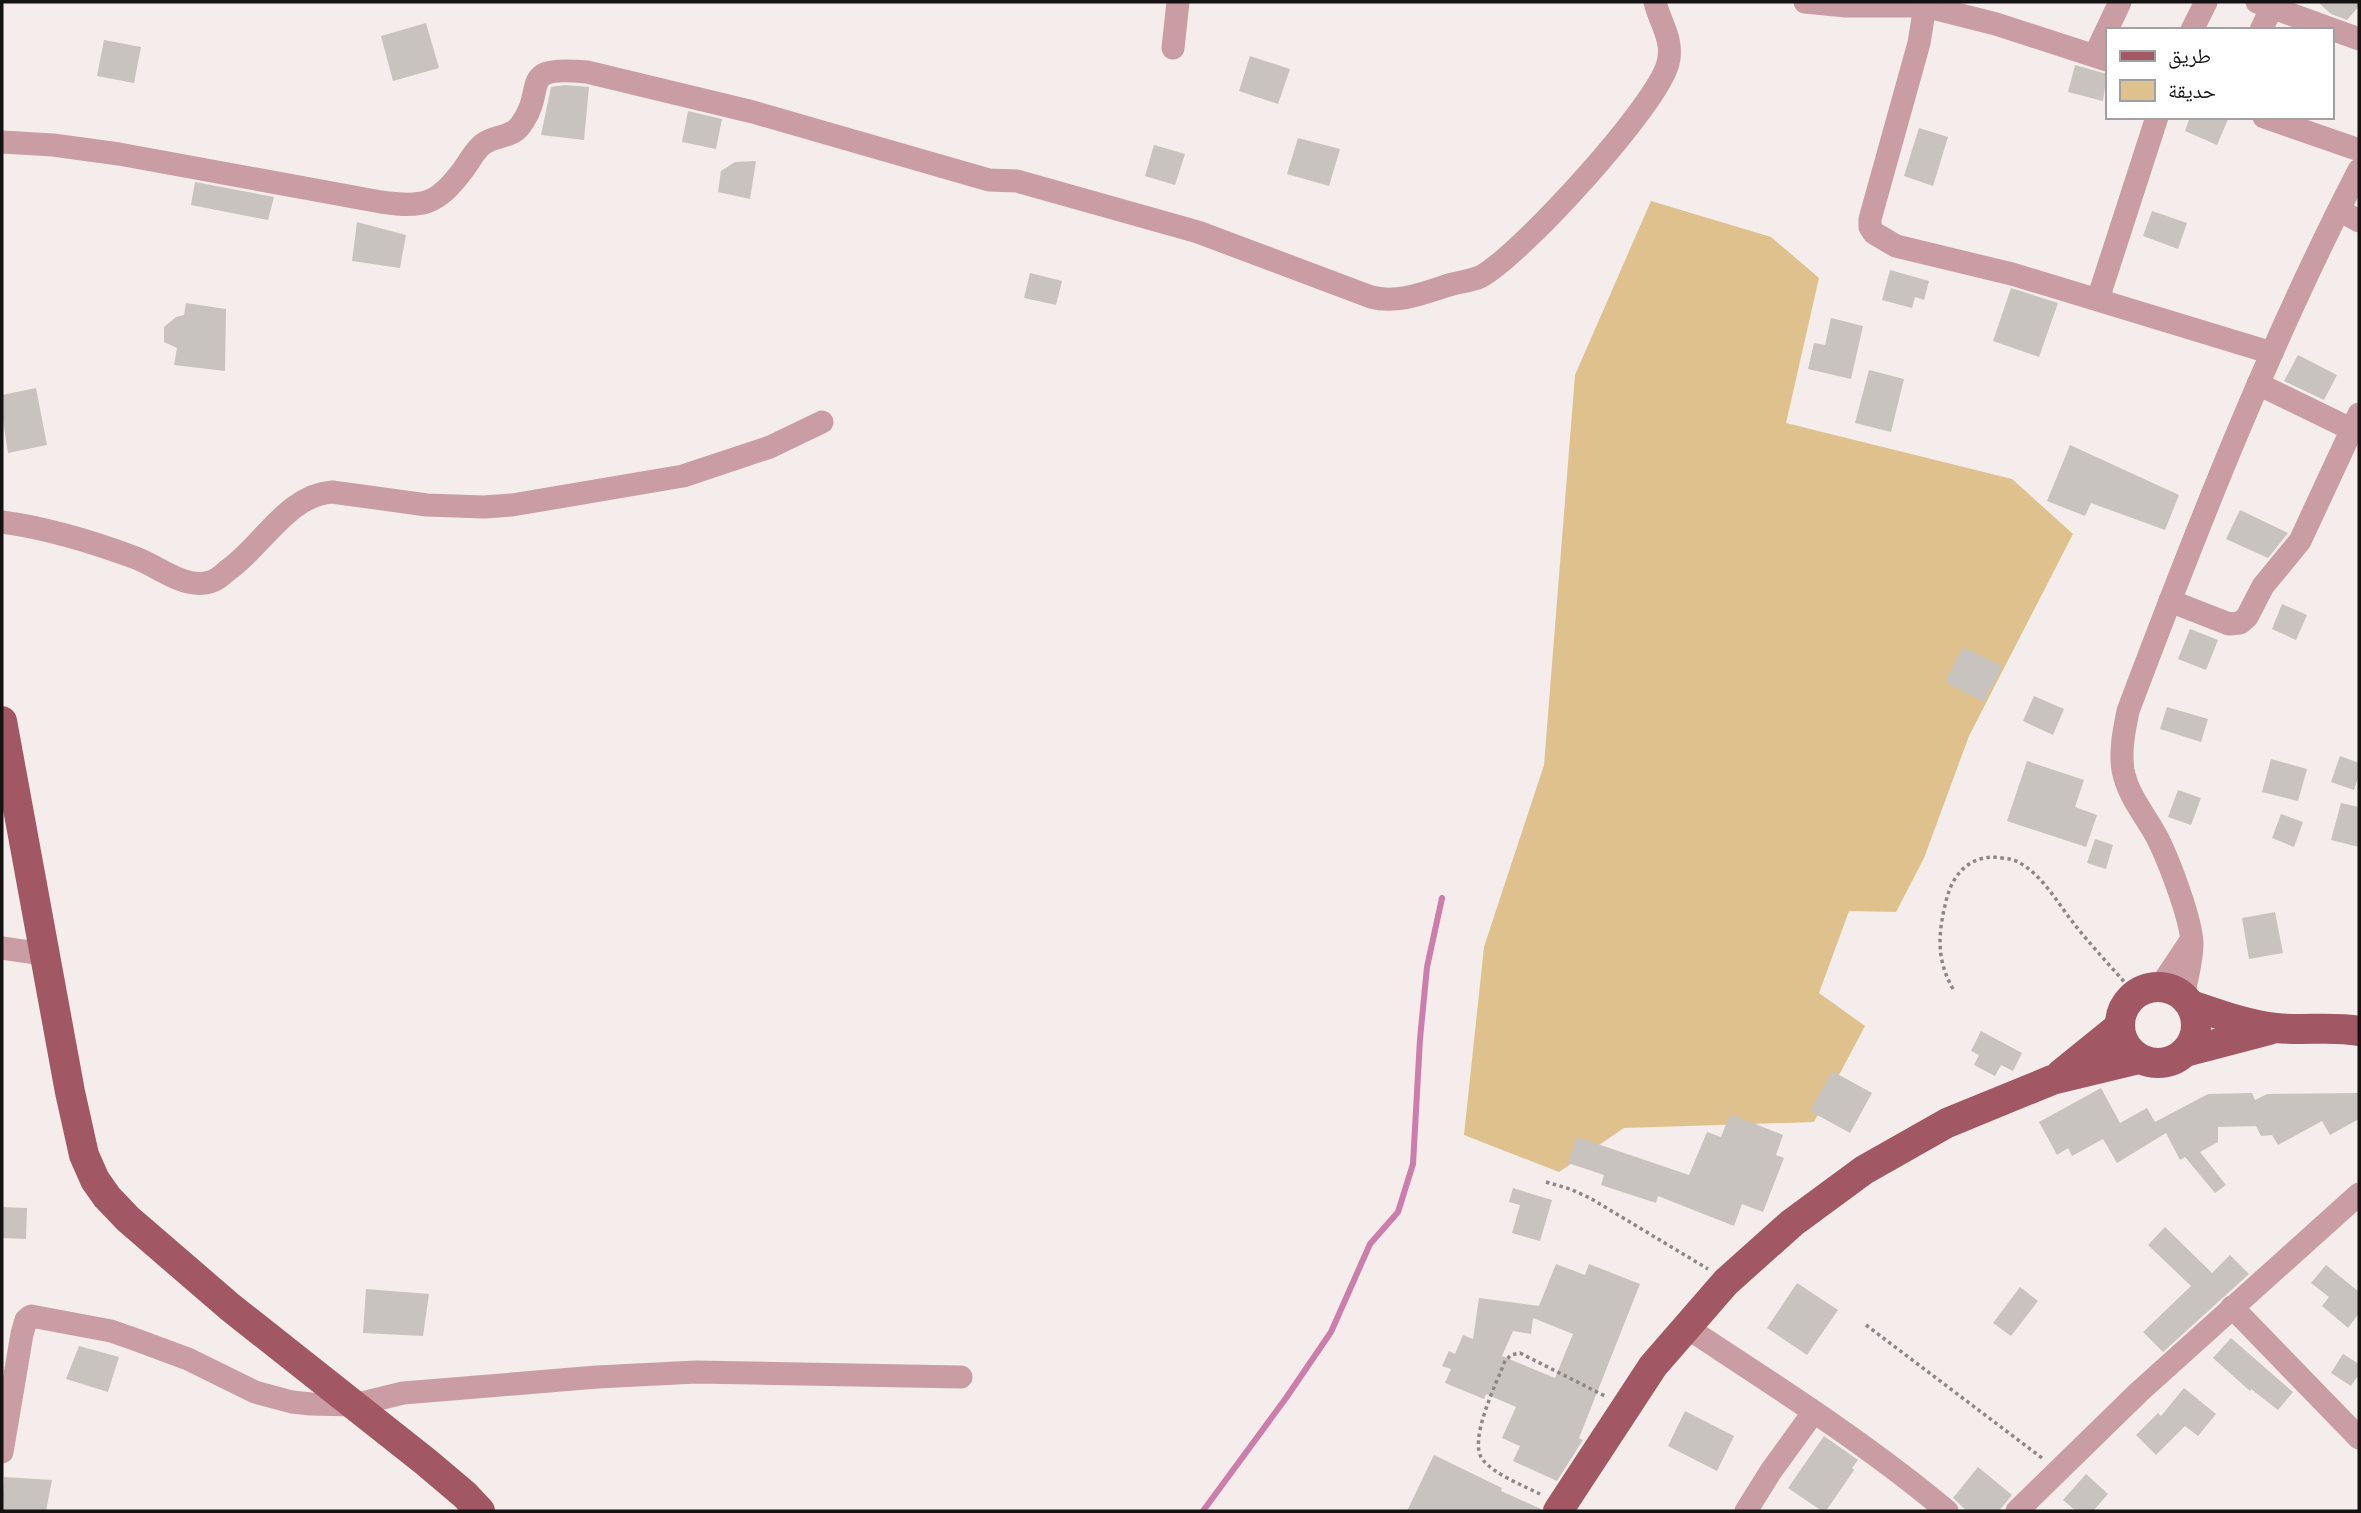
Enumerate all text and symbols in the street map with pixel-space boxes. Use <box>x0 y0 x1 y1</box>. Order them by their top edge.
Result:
legend <box>2106 28 2333 119</box>
text: طريق <box>2168 43 2211 69</box>
text: حديقة <box>2168 78 2216 103</box>

